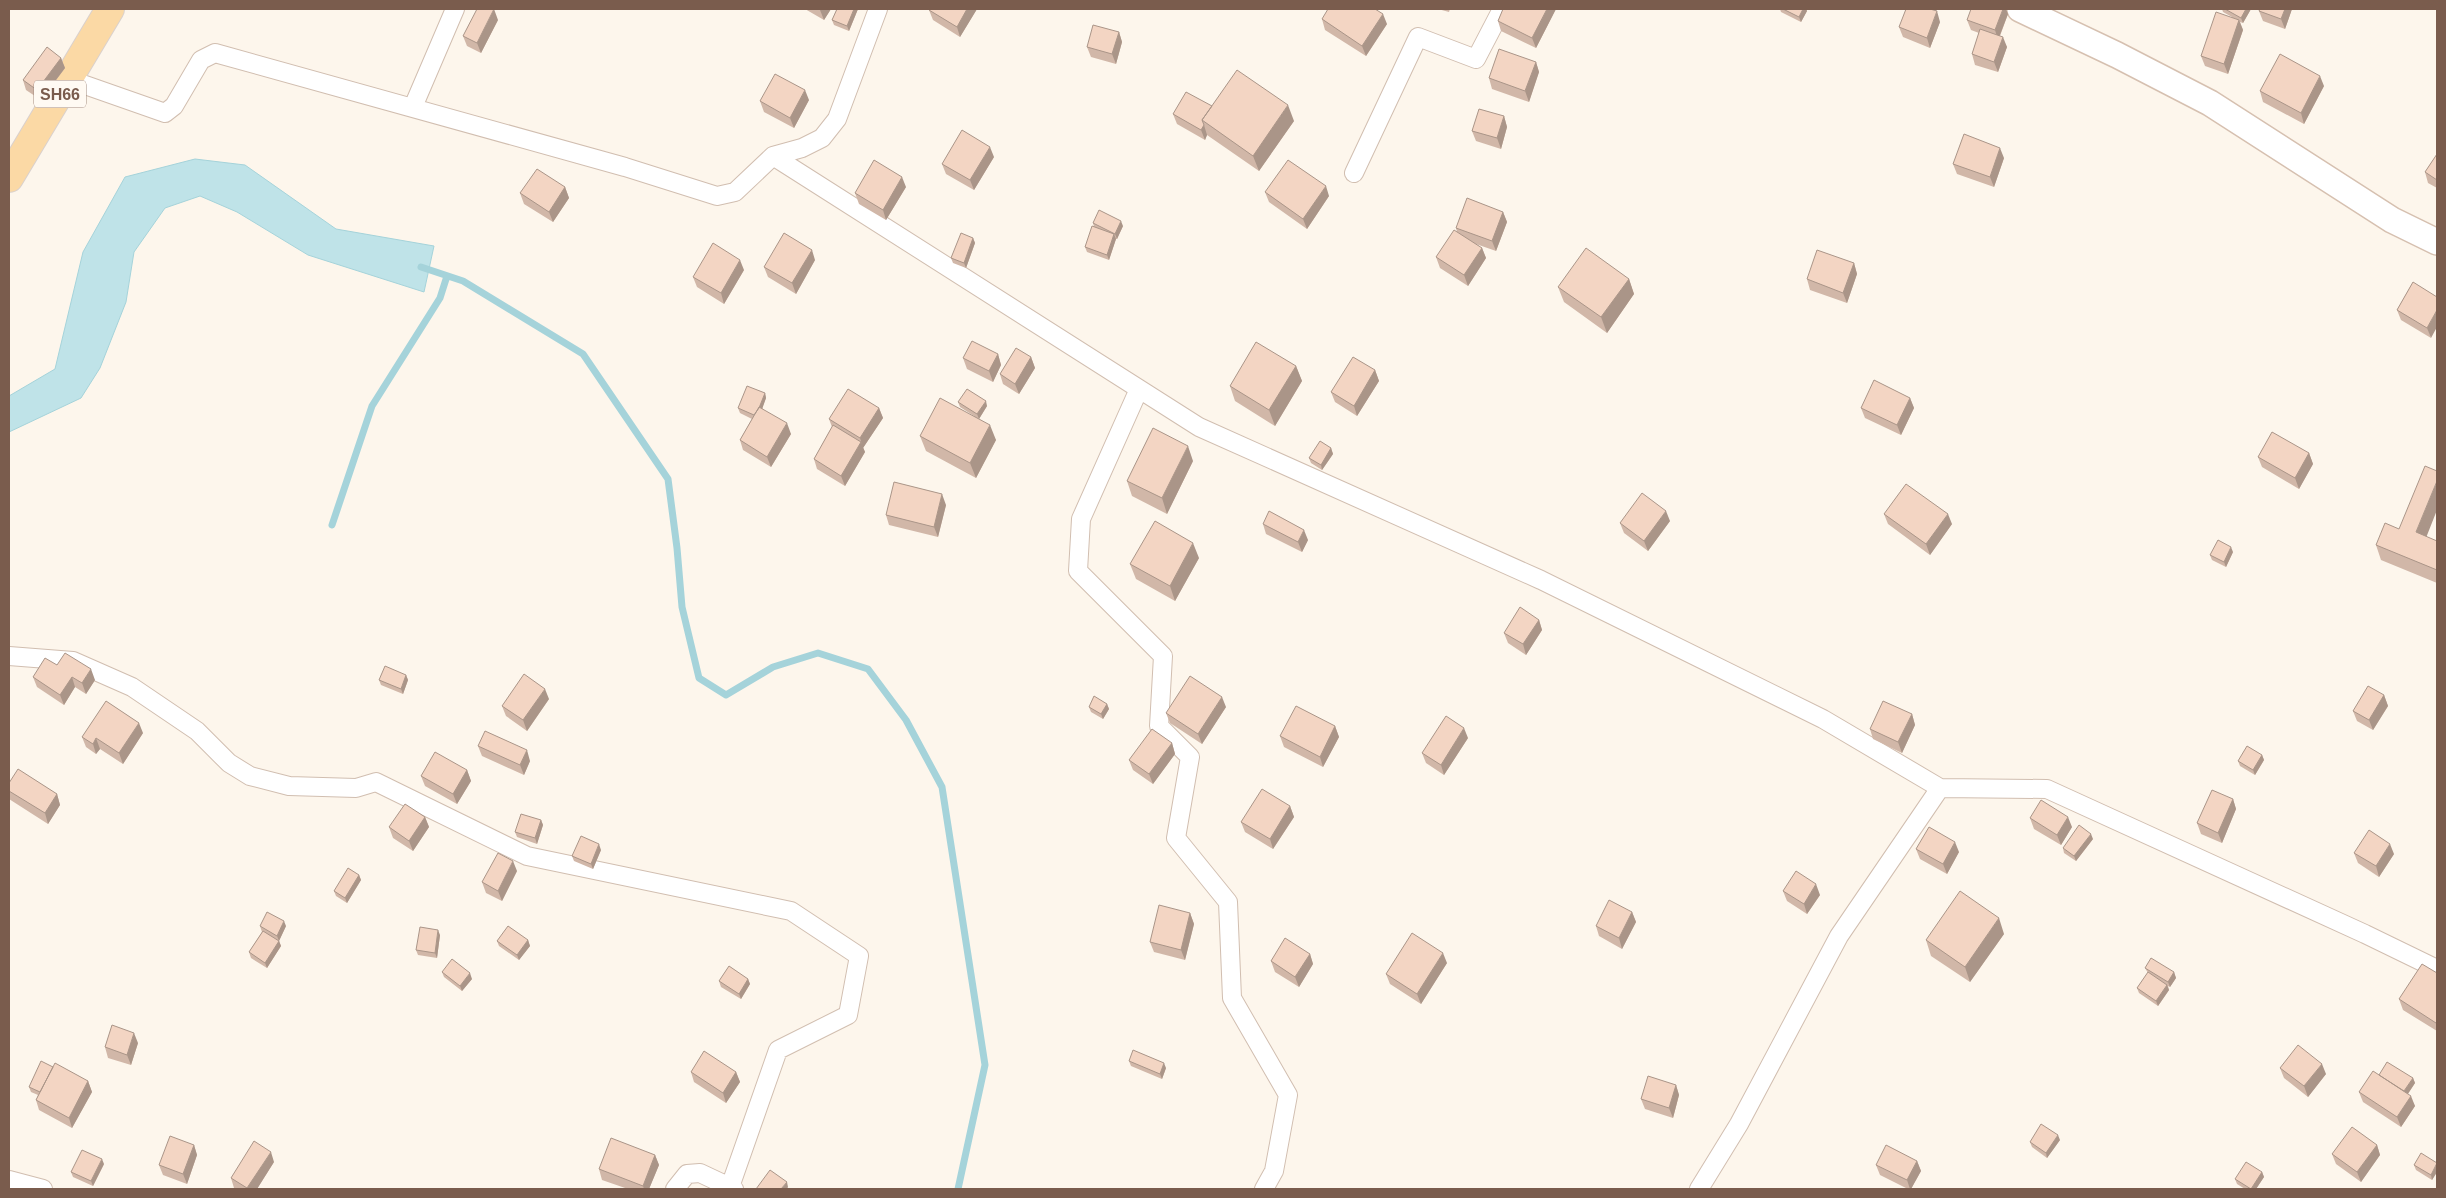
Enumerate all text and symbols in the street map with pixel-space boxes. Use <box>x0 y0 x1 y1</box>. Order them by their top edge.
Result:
road number: SH66 <box>34 80 86 108</box>

